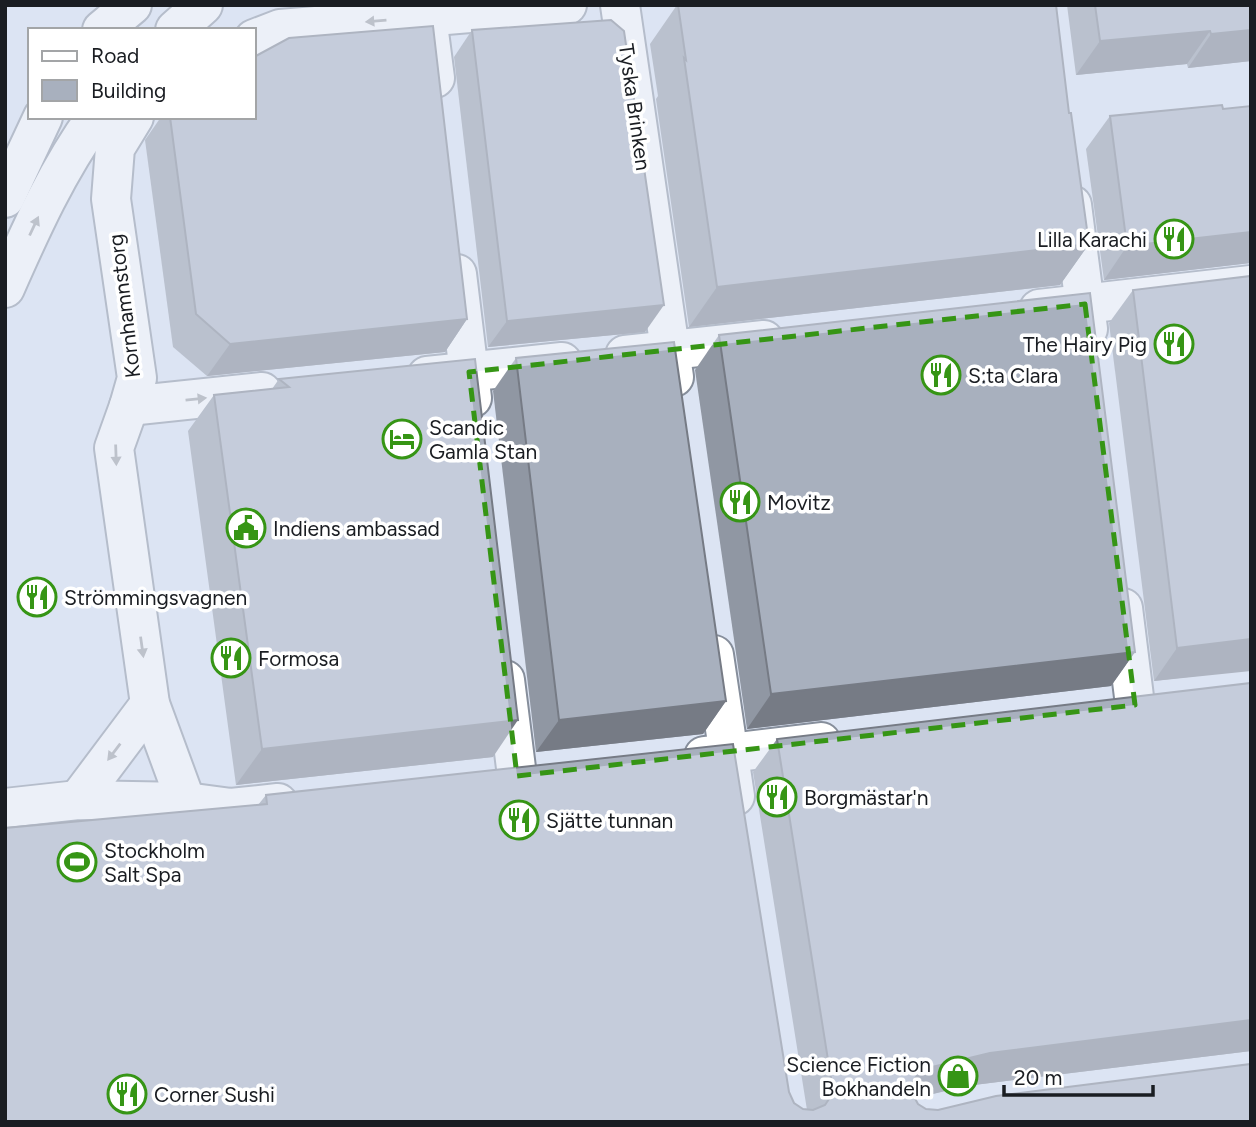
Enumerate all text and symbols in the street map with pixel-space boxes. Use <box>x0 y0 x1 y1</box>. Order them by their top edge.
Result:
one-way arrow <box>365 16 387 27</box>
legend <box>28 28 256 119</box>
street label: Tyska Brinken <box>614 42 656 172</box>
text: Road <box>91 43 139 68</box>
text: Building <box>91 78 166 103</box>
one-way arrow <box>28 216 40 236</box>
restaurant icon: Lilla Karachi <box>1153 218 1195 260</box>
place label: Lilla Karachi <box>1037 227 1147 252</box>
street label: Kornhamnstorg <box>103 233 145 379</box>
restaurant icon: The Hairy Pig <box>1153 323 1195 365</box>
place label: The Hairy Pig <box>1023 332 1147 357</box>
restaurant icon: S:ta Clara <box>920 354 962 396</box>
place label: S:ta Clara <box>968 363 1058 388</box>
one-way arrow <box>186 393 208 404</box>
place label: Scandic Gamla Stan <box>429 415 537 464</box>
hotel icon: Scandic Gamla Stan <box>381 418 423 460</box>
one-way arrow <box>110 444 122 466</box>
restaurant icon: Movitz <box>719 481 761 523</box>
place label: Movitz <box>767 490 831 515</box>
public building icon: Indiens ambassad <box>225 507 267 549</box>
place label: Indiens ambassad <box>273 516 440 541</box>
restaurant icon: Strömmingsvagnen <box>16 576 58 618</box>
place label: Strömmingsvagnen <box>64 585 247 610</box>
one-way arrow <box>136 636 147 658</box>
restaurant icon: Formosa <box>210 637 252 679</box>
place label: Formosa <box>258 646 339 671</box>
one-way arrow <box>107 743 121 761</box>
restaurant icon: Borgmästar'n <box>756 776 798 818</box>
place label: Borgmästar'n <box>804 785 928 810</box>
restaurant icon: Sjätte tunnan <box>498 799 540 841</box>
place label: Sjätte tunnan <box>546 808 673 833</box>
place label: Stockholm Salt Spa <box>104 838 205 887</box>
sports icon: Stockholm Salt Spa <box>56 841 98 883</box>
place label: Science Fiction Bokhandeln <box>786 1052 931 1101</box>
scale bar <box>1004 1054 1153 1098</box>
shop icon: Science Fiction Bokhandeln <box>937 1055 979 1097</box>
text: 20 m <box>1014 1065 1062 1090</box>
restaurant icon: Corner Sushi <box>106 1073 148 1115</box>
place label: Corner Sushi <box>154 1082 275 1107</box>

